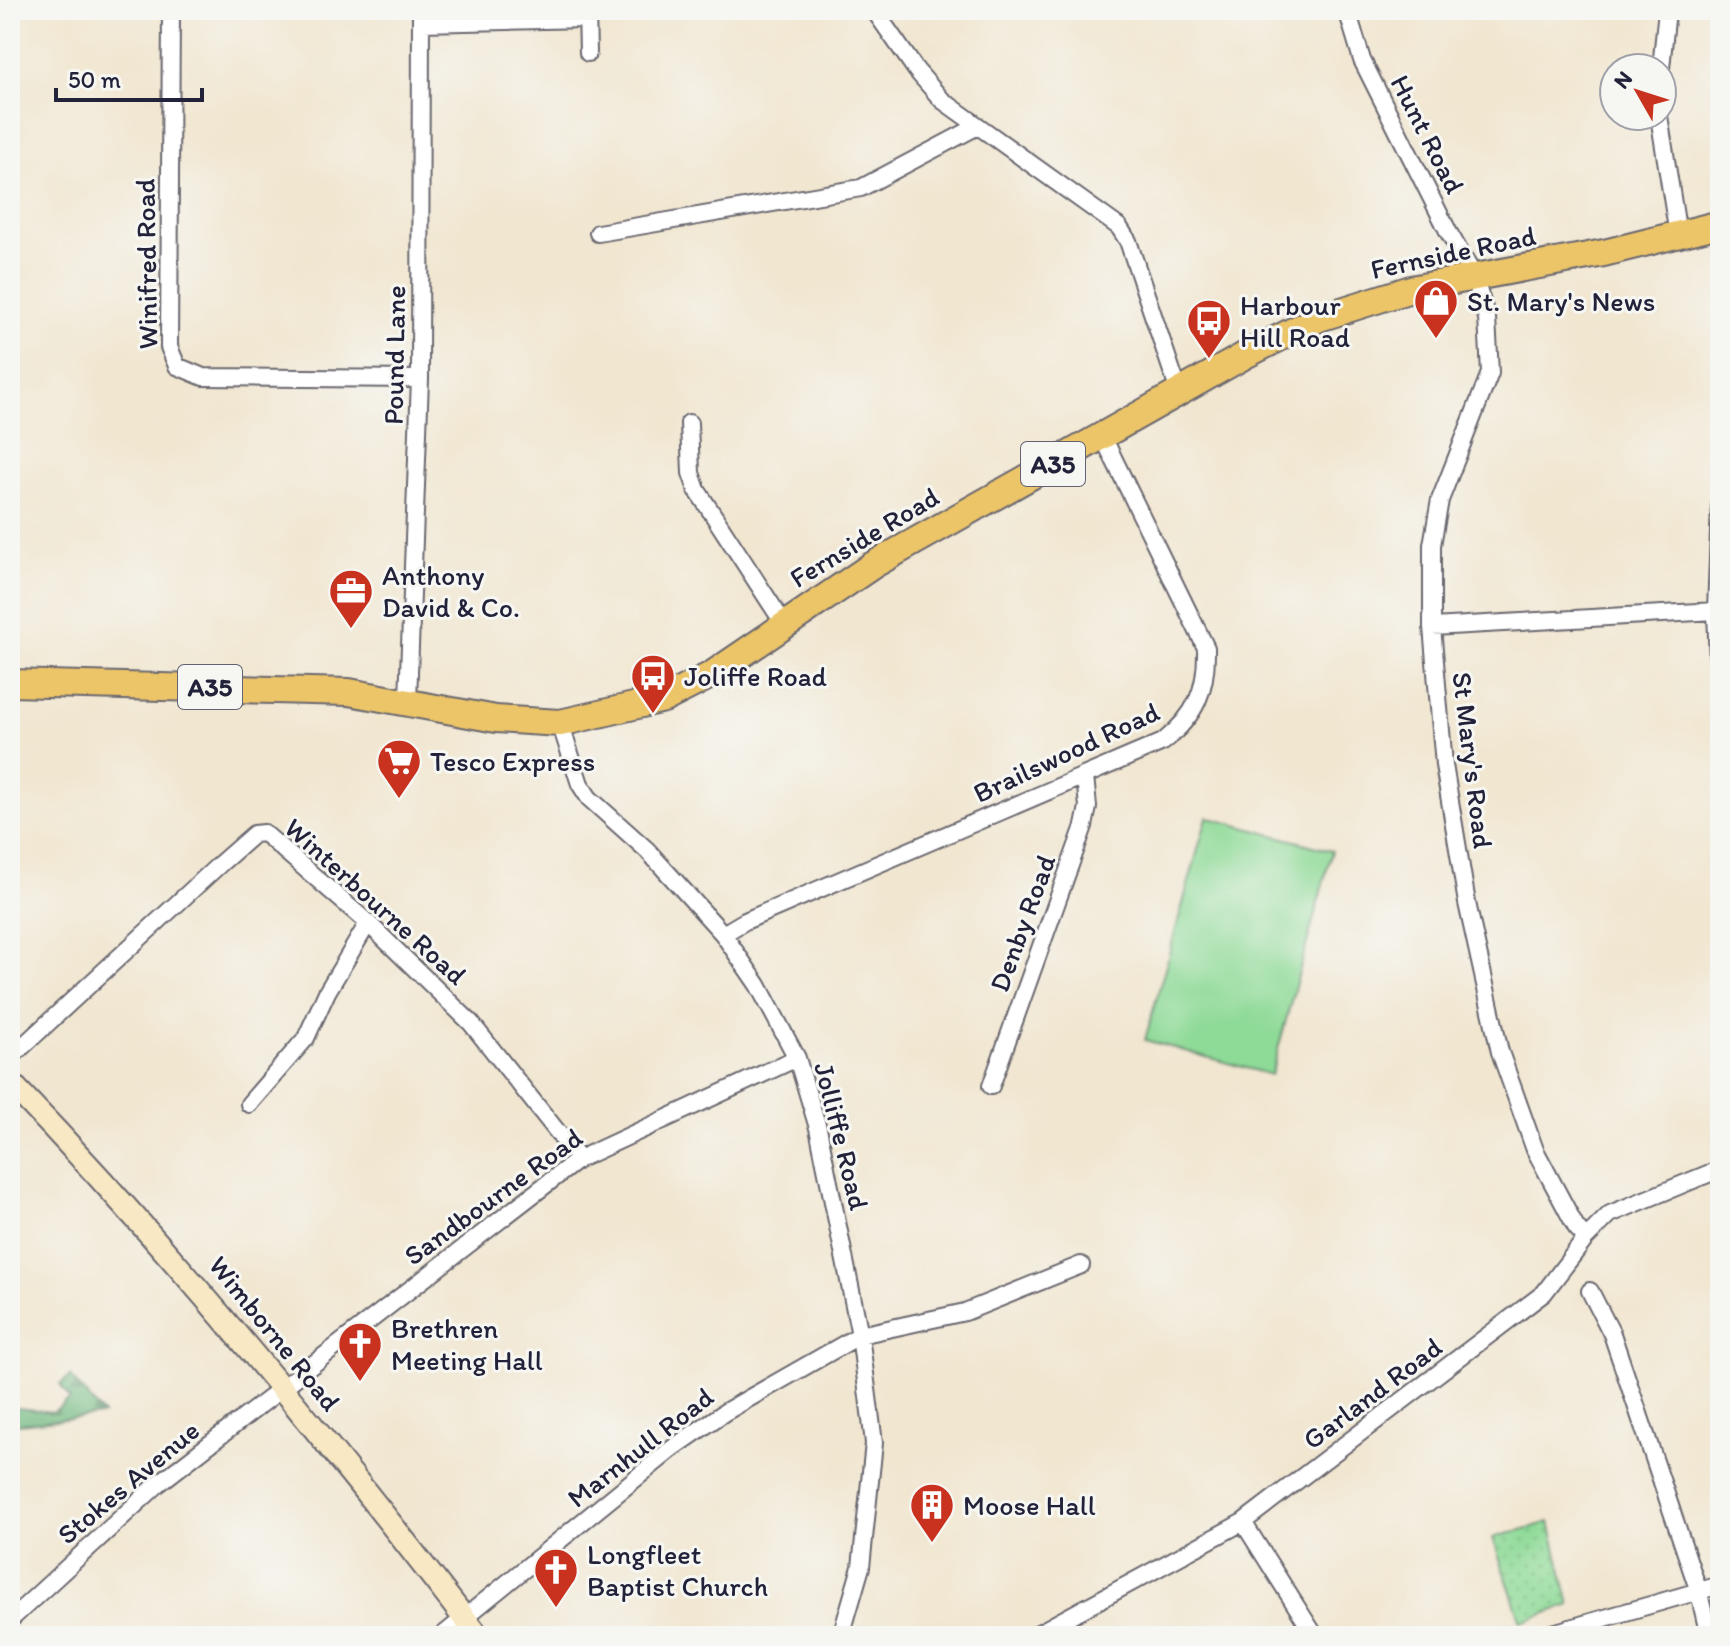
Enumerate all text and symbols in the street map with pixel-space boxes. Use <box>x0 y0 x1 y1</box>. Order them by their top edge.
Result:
scale bar <box>56 52 202 102</box>
north arrow <box>1598 52 1678 132</box>
text: 50 m <box>68 65 121 94</box>
text: N <box>1608 65 1638 94</box>
street label: Hunt Road <box>1384 69 1472 199</box>
street label: Winifred Road <box>128 178 164 350</box>
street label: Fernside Road <box>1367 218 1539 286</box>
shop icon: St. Mary's News <box>1412 277 1460 340</box>
place label: St. Mary's News <box>1467 284 1655 318</box>
street label: Pound Lane <box>376 285 412 425</box>
place label: Harbour Hill Road <box>1240 288 1350 354</box>
bus stop icon: Harbour Hill Road <box>1185 297 1233 360</box>
road number: A35 <box>1021 442 1085 486</box>
street label: Fernside Road <box>783 479 945 595</box>
place label: Anthony David & Co. <box>382 558 520 624</box>
office icon: Anthony David & Co. <box>327 567 375 630</box>
bus stop icon: Joliffe Road <box>629 652 677 715</box>
place label: Joliffe Road <box>684 659 828 693</box>
road number: A35 <box>178 665 242 709</box>
street label: St Mary's Road <box>1445 670 1501 850</box>
street label: Brailswood Road <box>968 694 1164 810</box>
supermarket icon: Tesco Express <box>375 737 423 800</box>
place label: Tesco Express <box>430 744 595 778</box>
street label: Winterbourne Road <box>278 810 474 992</box>
street label: Denby Road <box>982 849 1063 996</box>
street label: Jolliffe Road <box>807 1059 877 1214</box>
street label: Sandbourne Road <box>397 1120 589 1272</box>
street label: Wimborne Road <box>202 1248 348 1418</box>
place label: Brethren Meeting Hall <box>391 1311 543 1377</box>
church icon: Brethren Meeting Hall <box>336 1320 384 1383</box>
street label: Garland Road <box>1296 1330 1448 1456</box>
street label: Marnhull Road <box>560 1379 720 1515</box>
street label: Stokes Avenue <box>50 1413 206 1551</box>
building icon: Moose Hall <box>908 1481 956 1544</box>
place label: Moose Hall <box>963 1488 1096 1522</box>
place label: Longfleet Baptist Church <box>587 1537 768 1603</box>
church icon: Longfleet Baptist Church <box>532 1546 580 1609</box>

